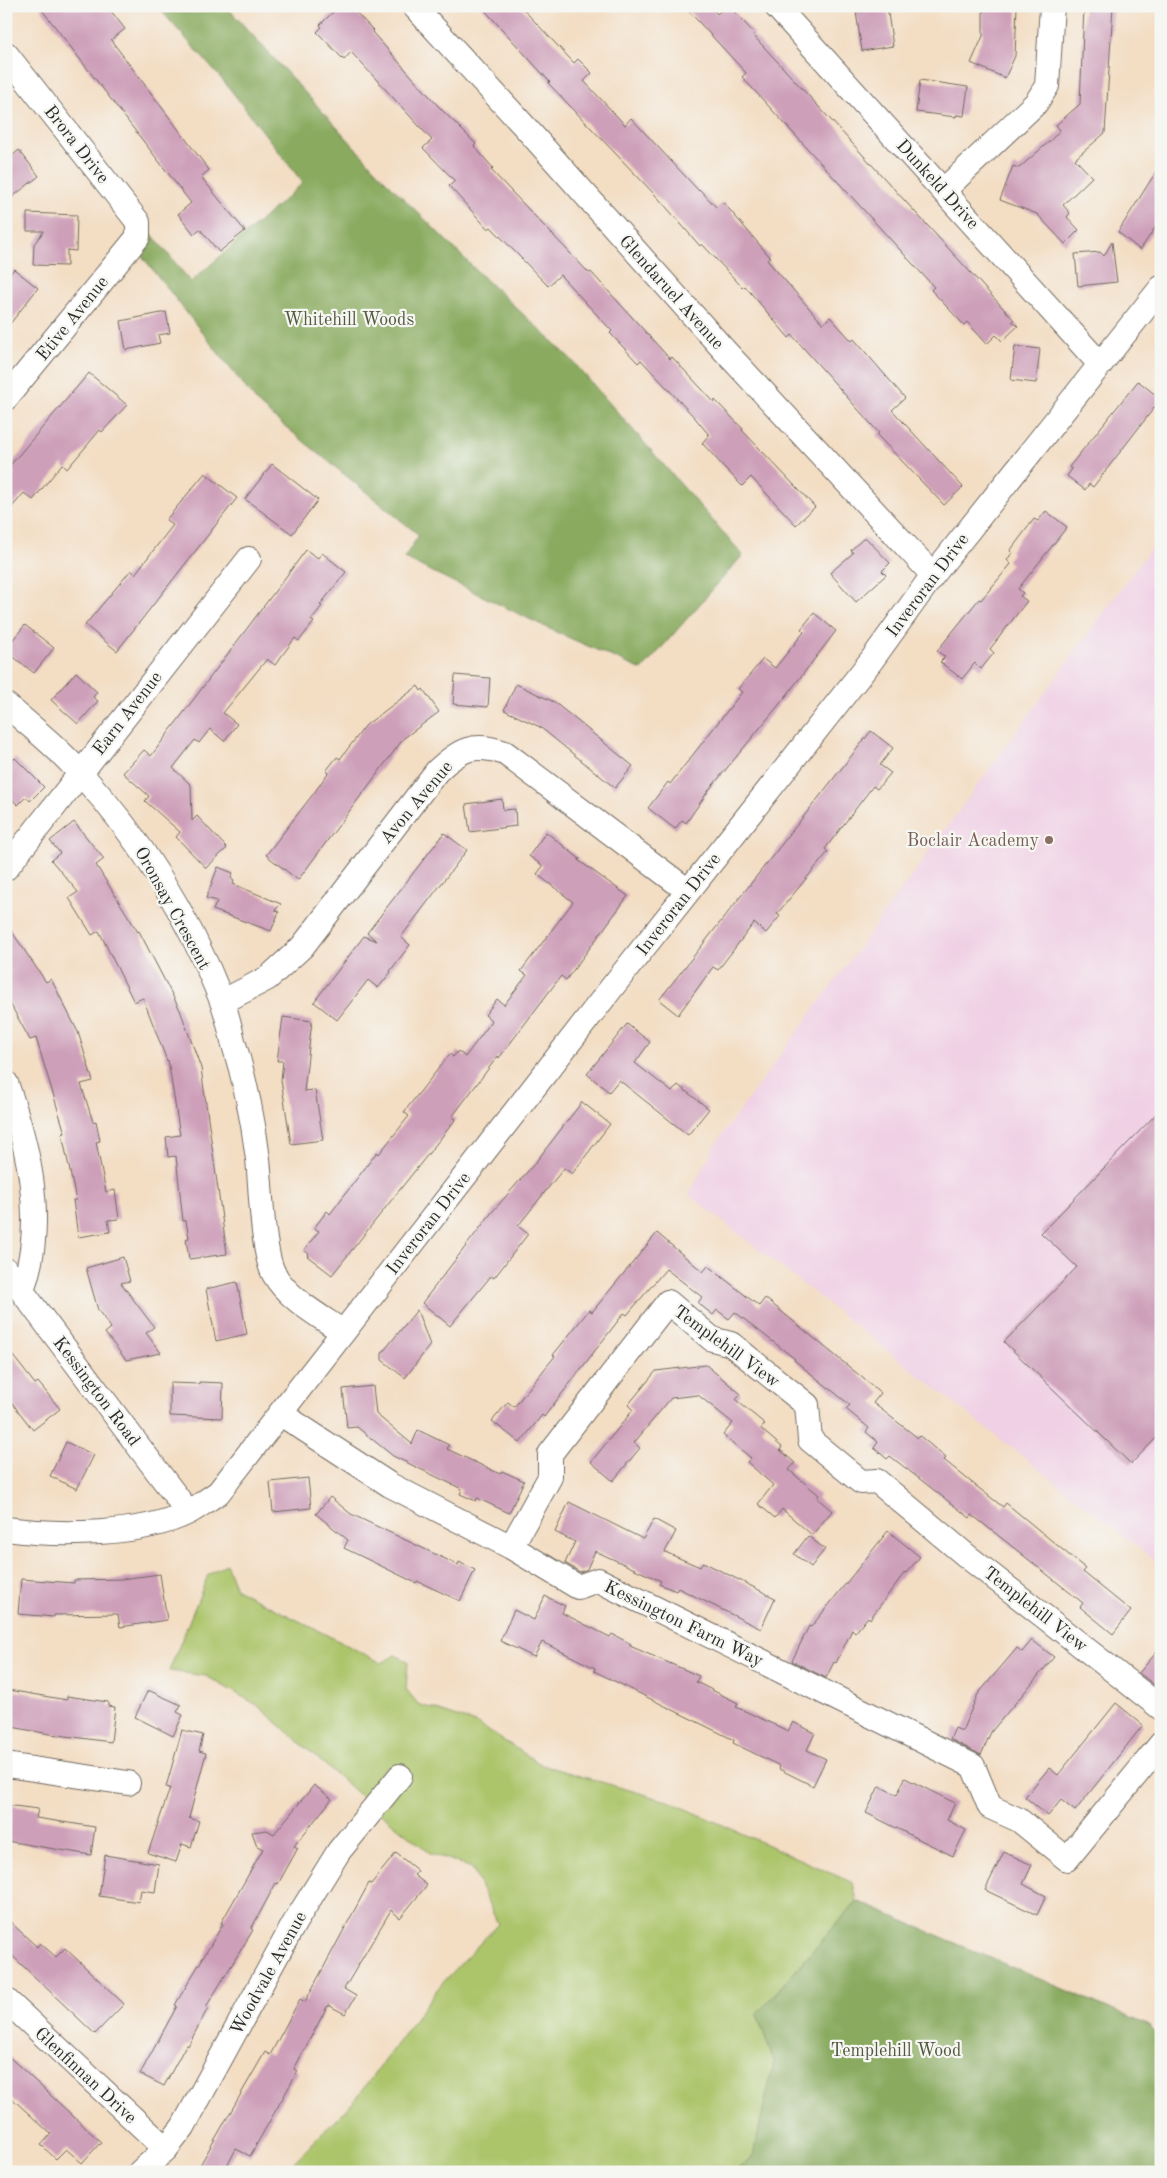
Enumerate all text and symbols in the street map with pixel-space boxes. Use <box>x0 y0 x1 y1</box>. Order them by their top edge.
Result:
street label: Brora Drive <box>40 102 112 187</box>
street label: Dunkeld Drive <box>893 136 982 233</box>
street label: Glendaruel Avenue <box>616 232 727 353</box>
street label: Etive Avenue <box>33 273 112 364</box>
park label: Whitehill Woods <box>284 311 414 329</box>
street label: Inveroran Drive <box>883 531 972 641</box>
street label: Earn Avenue <box>90 668 166 759</box>
street label: Avon Avenue <box>377 758 456 848</box>
place label: Boclair Academy <box>907 832 1039 850</box>
marker: Boclair Academy <box>1043 834 1055 846</box>
street label: Oronsay Crescent <box>131 844 213 973</box>
street label: Inveroran Drive <box>633 850 724 959</box>
street label: Inveroran Drive <box>383 1169 474 1278</box>
street label: Templehill View <box>670 1302 783 1391</box>
street label: Kessington Road <box>49 1334 143 1450</box>
street label: Templehill View <box>980 1564 1091 1656</box>
street label: Kessington Farm Way <box>601 1578 766 1670</box>
street label: Woodvale Avenue <box>228 1909 310 2038</box>
street label: Glenfinnan Drive <box>31 2024 140 2127</box>
park label: Templehill Wood <box>831 2042 961 2060</box>

